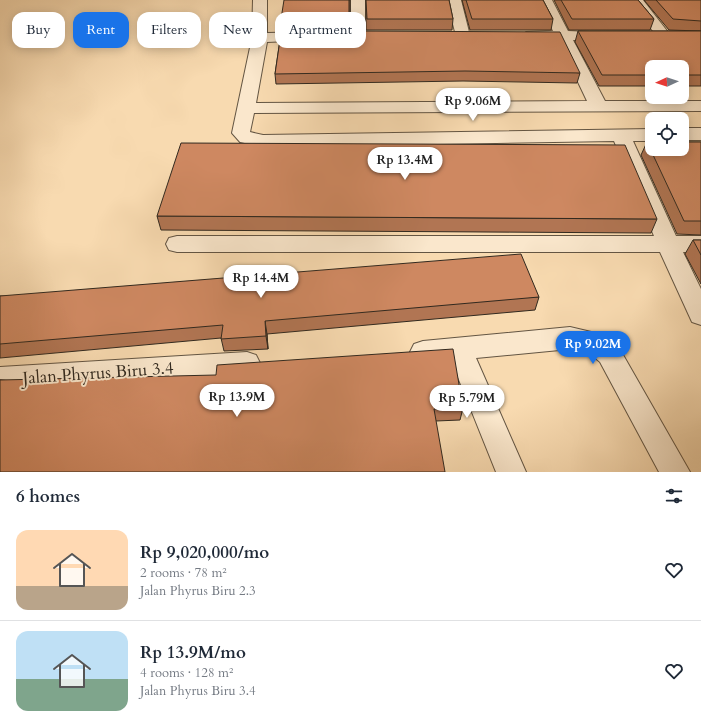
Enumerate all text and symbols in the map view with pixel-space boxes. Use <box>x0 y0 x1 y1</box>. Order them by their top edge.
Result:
chip: Buy <box>12 12 65 48</box>
chip: Rent <box>73 12 129 48</box>
chip: Filters <box>137 12 201 48</box>
chip: New <box>209 12 267 48</box>
chip: Apartment <box>275 12 366 48</box>
north arrow <box>645 60 689 104</box>
map controls <box>645 60 689 156</box>
pin: Rp 9.06M <box>432 88 514 122</box>
text: Rp 9.06M <box>445 92 501 110</box>
button: locate <box>645 112 689 156</box>
pin: Rp 13.4M <box>364 147 446 181</box>
text: Rp 13.4M <box>377 151 433 169</box>
pin: Rp 14.4M <box>220 265 302 299</box>
text: Rp 14.4M <box>233 269 289 287</box>
pin: Rp 9.02M <box>552 331 634 365</box>
text: Rp 9.02M <box>565 335 621 353</box>
street label: Jalan Phyrus Biru 3.4 <box>19 356 175 390</box>
pin: Rp 13.9M <box>196 384 278 418</box>
pin: Rp 5.79M <box>426 385 508 419</box>
text: Rp 13.9M <box>209 388 265 406</box>
text: Rp 5.79M <box>439 389 495 407</box>
text: 6 homes <box>16 485 80 508</box>
icon: filters <box>663 485 685 507</box>
text: Rp 9,020,000/mo <box>140 541 269 564</box>
icon: home <box>48 546 96 594</box>
icon: heart <box>663 559 685 581</box>
text: 2 rooms · 78 m² <box>140 564 227 582</box>
text: Jalan Phyrus Biru 2.3 <box>140 582 256 600</box>
text: Rp 13.9M/mo <box>140 641 246 664</box>
icon: home <box>48 647 96 695</box>
icon: heart <box>663 660 685 682</box>
text: 4 rooms · 128 m² <box>140 664 233 682</box>
text: Jalan Phyrus Biru 3.4 <box>140 682 256 700</box>

